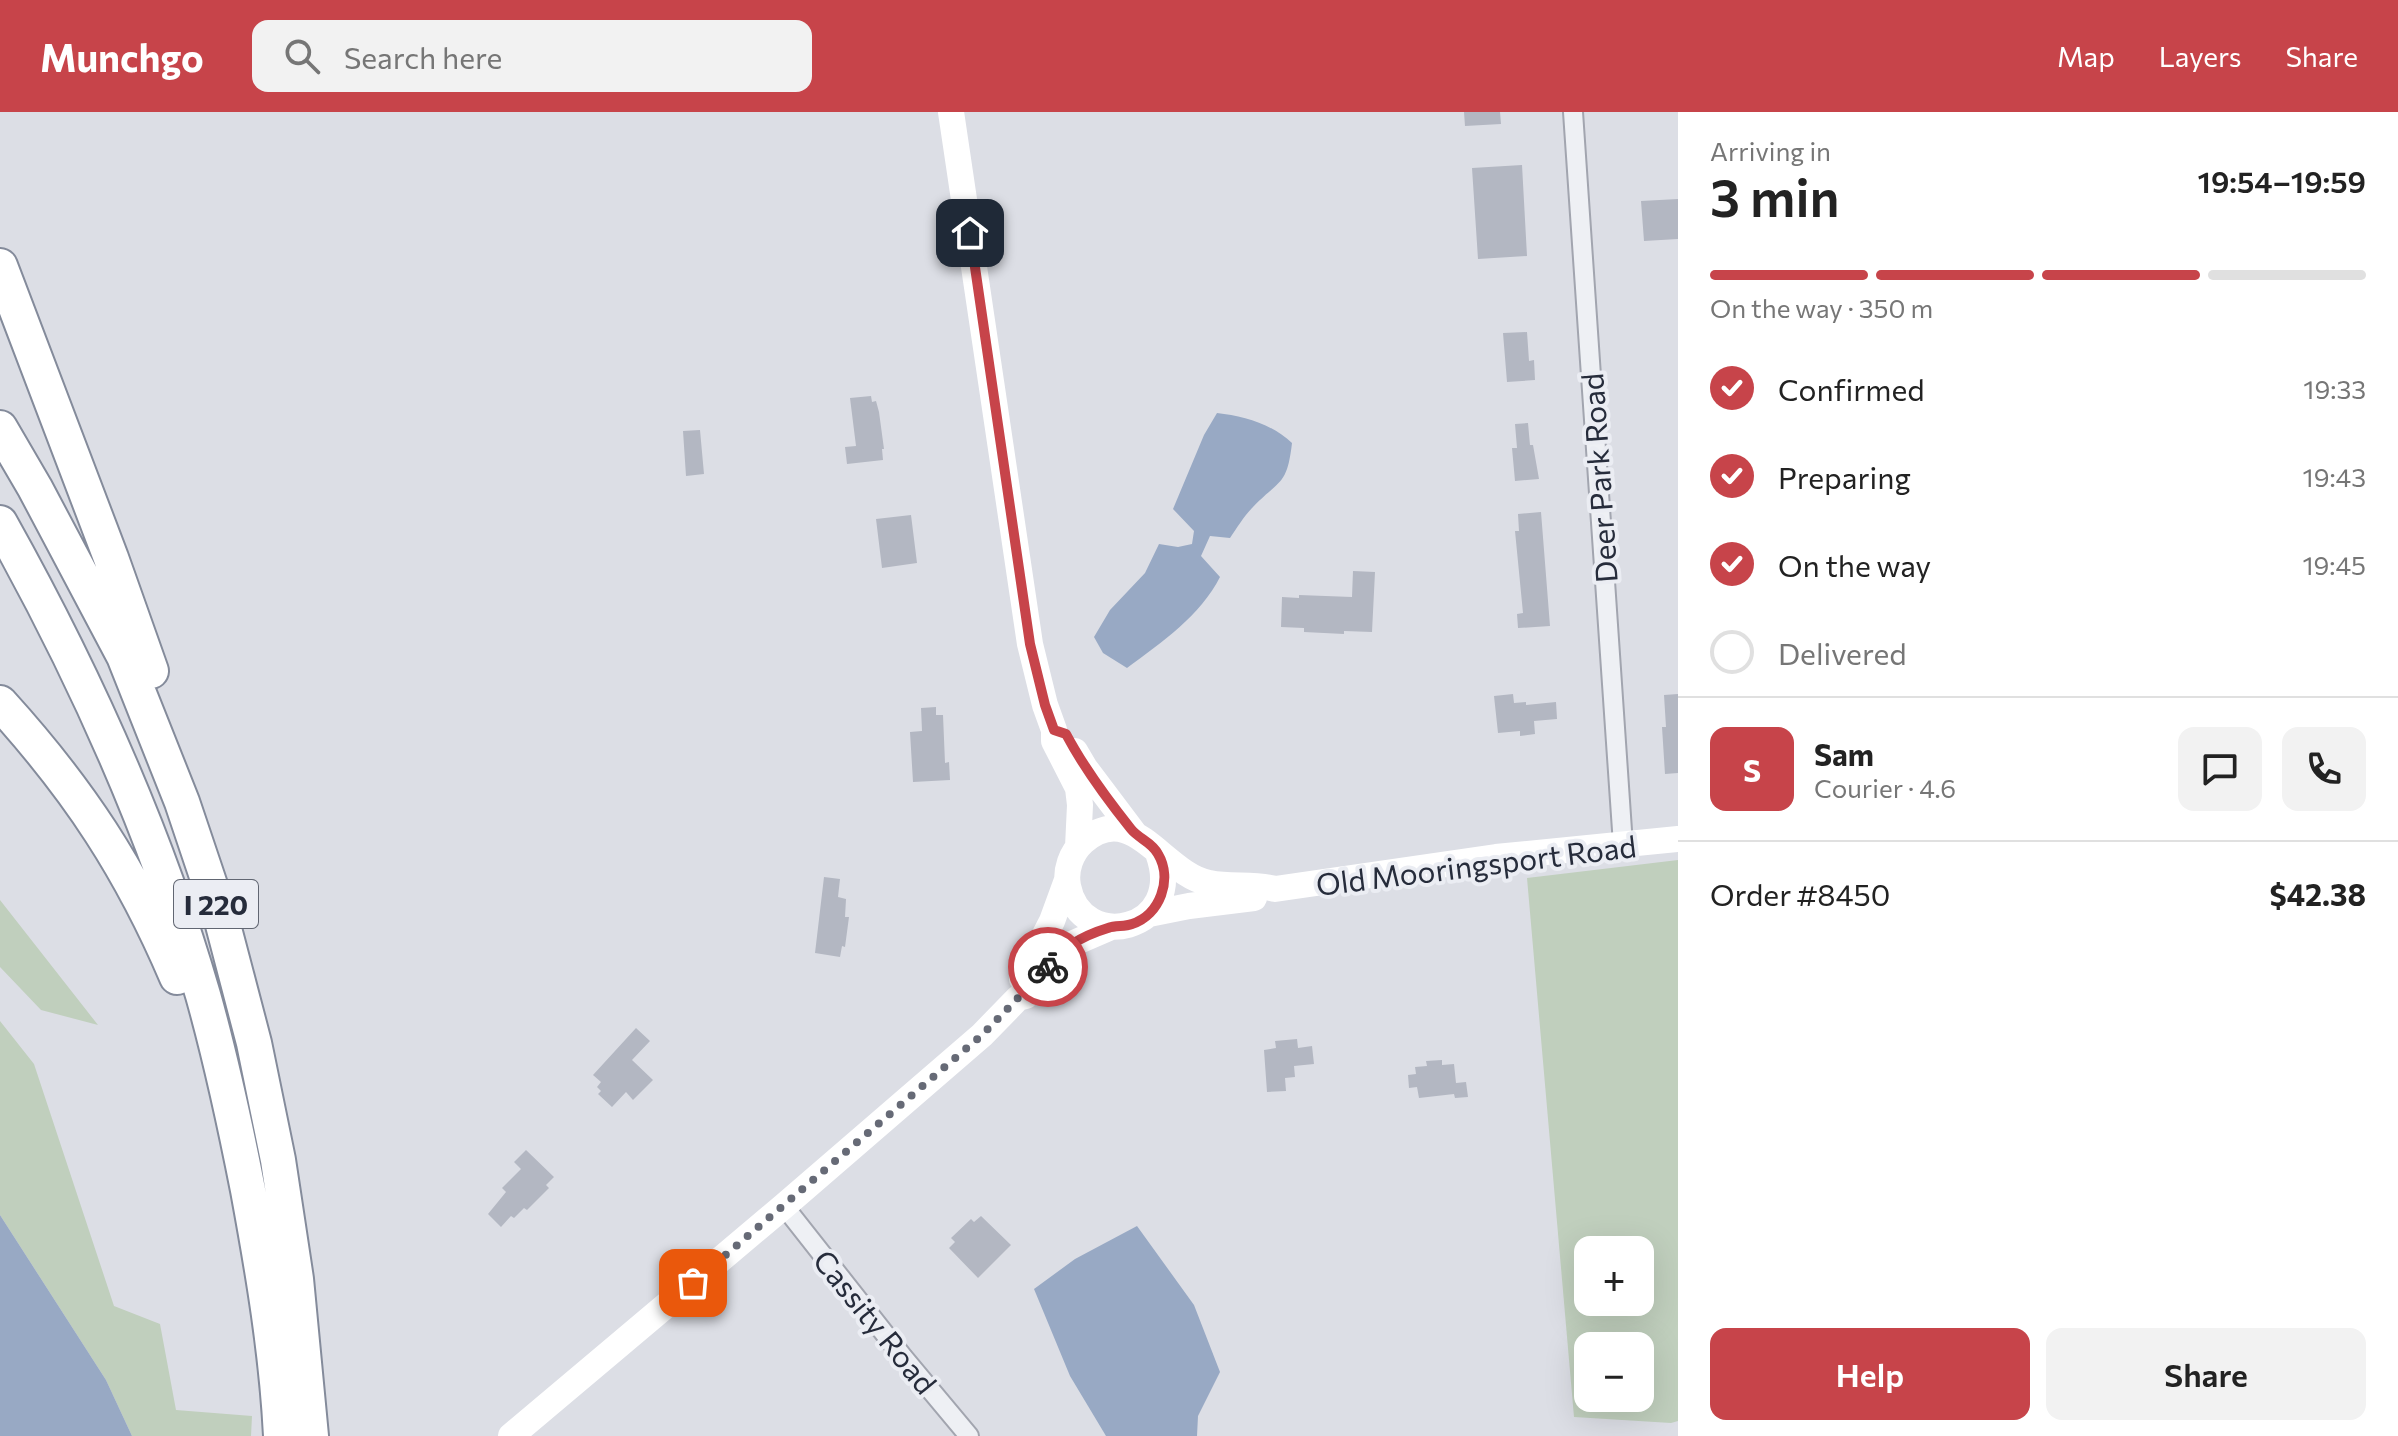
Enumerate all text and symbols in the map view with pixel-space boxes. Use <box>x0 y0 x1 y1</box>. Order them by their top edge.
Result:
search box <box>252 20 812 92</box>
text: Munchgo <box>40 33 204 80</box>
icon: search <box>280 34 324 78</box>
text: Search here <box>344 38 502 75</box>
text: Map <box>2057 39 2115 73</box>
text: Layers <box>2159 39 2241 73</box>
text: Share <box>2285 39 2358 73</box>
text: Arriving in <box>1710 135 1831 166</box>
text: 19:54–19:59 <box>2198 162 2366 199</box>
text: 3 min <box>1710 164 1839 228</box>
pin <box>936 199 1004 267</box>
icon: home <box>948 211 992 255</box>
text: On the way · 350 m <box>1710 292 1933 323</box>
icon: check <box>1710 366 1754 410</box>
text: Confirmed <box>1778 370 1925 407</box>
street label: Deer Park Road <box>1572 372 1624 584</box>
text: 19:33 <box>2303 373 2366 404</box>
icon: check <box>1710 454 1754 498</box>
text: Preparing <box>1778 458 1911 495</box>
text: 19:43 <box>2303 461 2366 492</box>
icon: check <box>1710 542 1754 586</box>
text: On the way <box>1778 546 1931 583</box>
text: 19:45 <box>2302 549 2366 580</box>
text: Delivered <box>1778 634 1907 671</box>
button: chat <box>2178 727 2262 811</box>
button: phone <box>2282 727 2366 811</box>
text: Sam <box>1814 735 1874 772</box>
text: S <box>1743 751 1761 788</box>
text: Courier · 4.6 <box>1814 772 1956 803</box>
street label: Old Mooringsport Road <box>1314 826 1638 902</box>
text: Order #8450 <box>1710 875 1890 912</box>
text: $42.38 <box>2270 875 2366 912</box>
road number: I 220 <box>174 880 258 928</box>
courier <box>1008 927 1088 1007</box>
icon: bike <box>1026 945 1070 989</box>
map controls <box>1574 1236 1654 1412</box>
button: + <box>1574 1236 1654 1316</box>
street label: Cassity Road <box>807 1241 945 1401</box>
pin <box>659 1249 727 1317</box>
icon: bag <box>671 1261 715 1305</box>
button: Help <box>1710 1328 2030 1420</box>
button: Share <box>2046 1328 2366 1420</box>
button: − <box>1574 1332 1654 1412</box>

